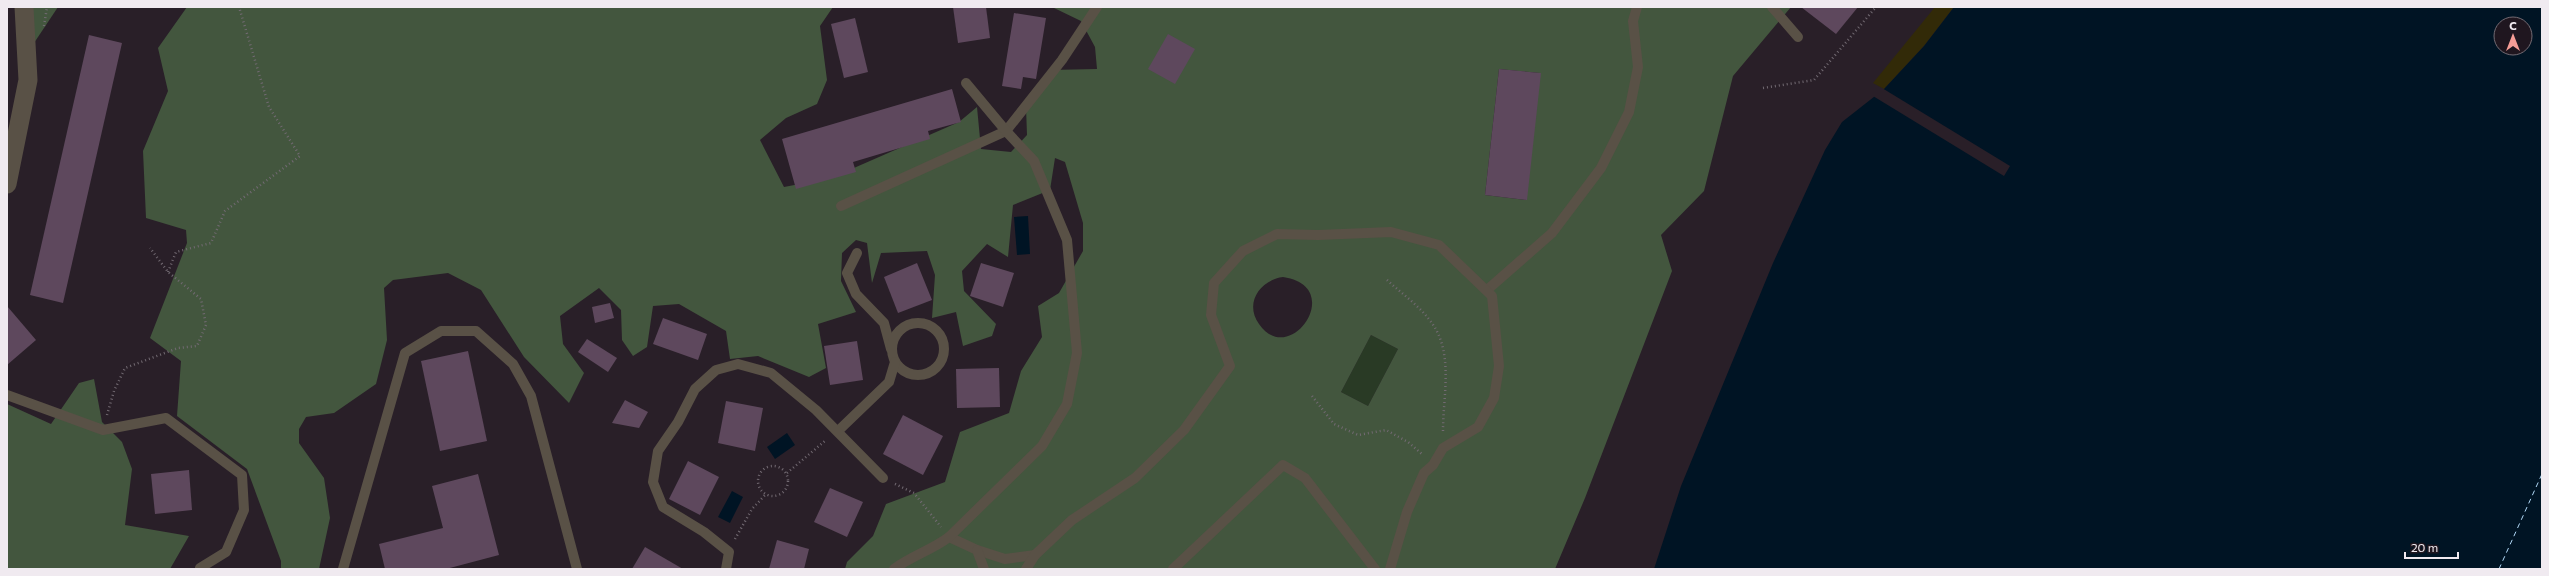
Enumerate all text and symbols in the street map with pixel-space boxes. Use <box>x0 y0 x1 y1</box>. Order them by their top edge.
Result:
north arrow <box>2493 16 2533 56</box>
text: С <box>2509 19 2517 32</box>
scale bar <box>2405 534 2458 560</box>
text: 20 m <box>2411 540 2438 554</box>

